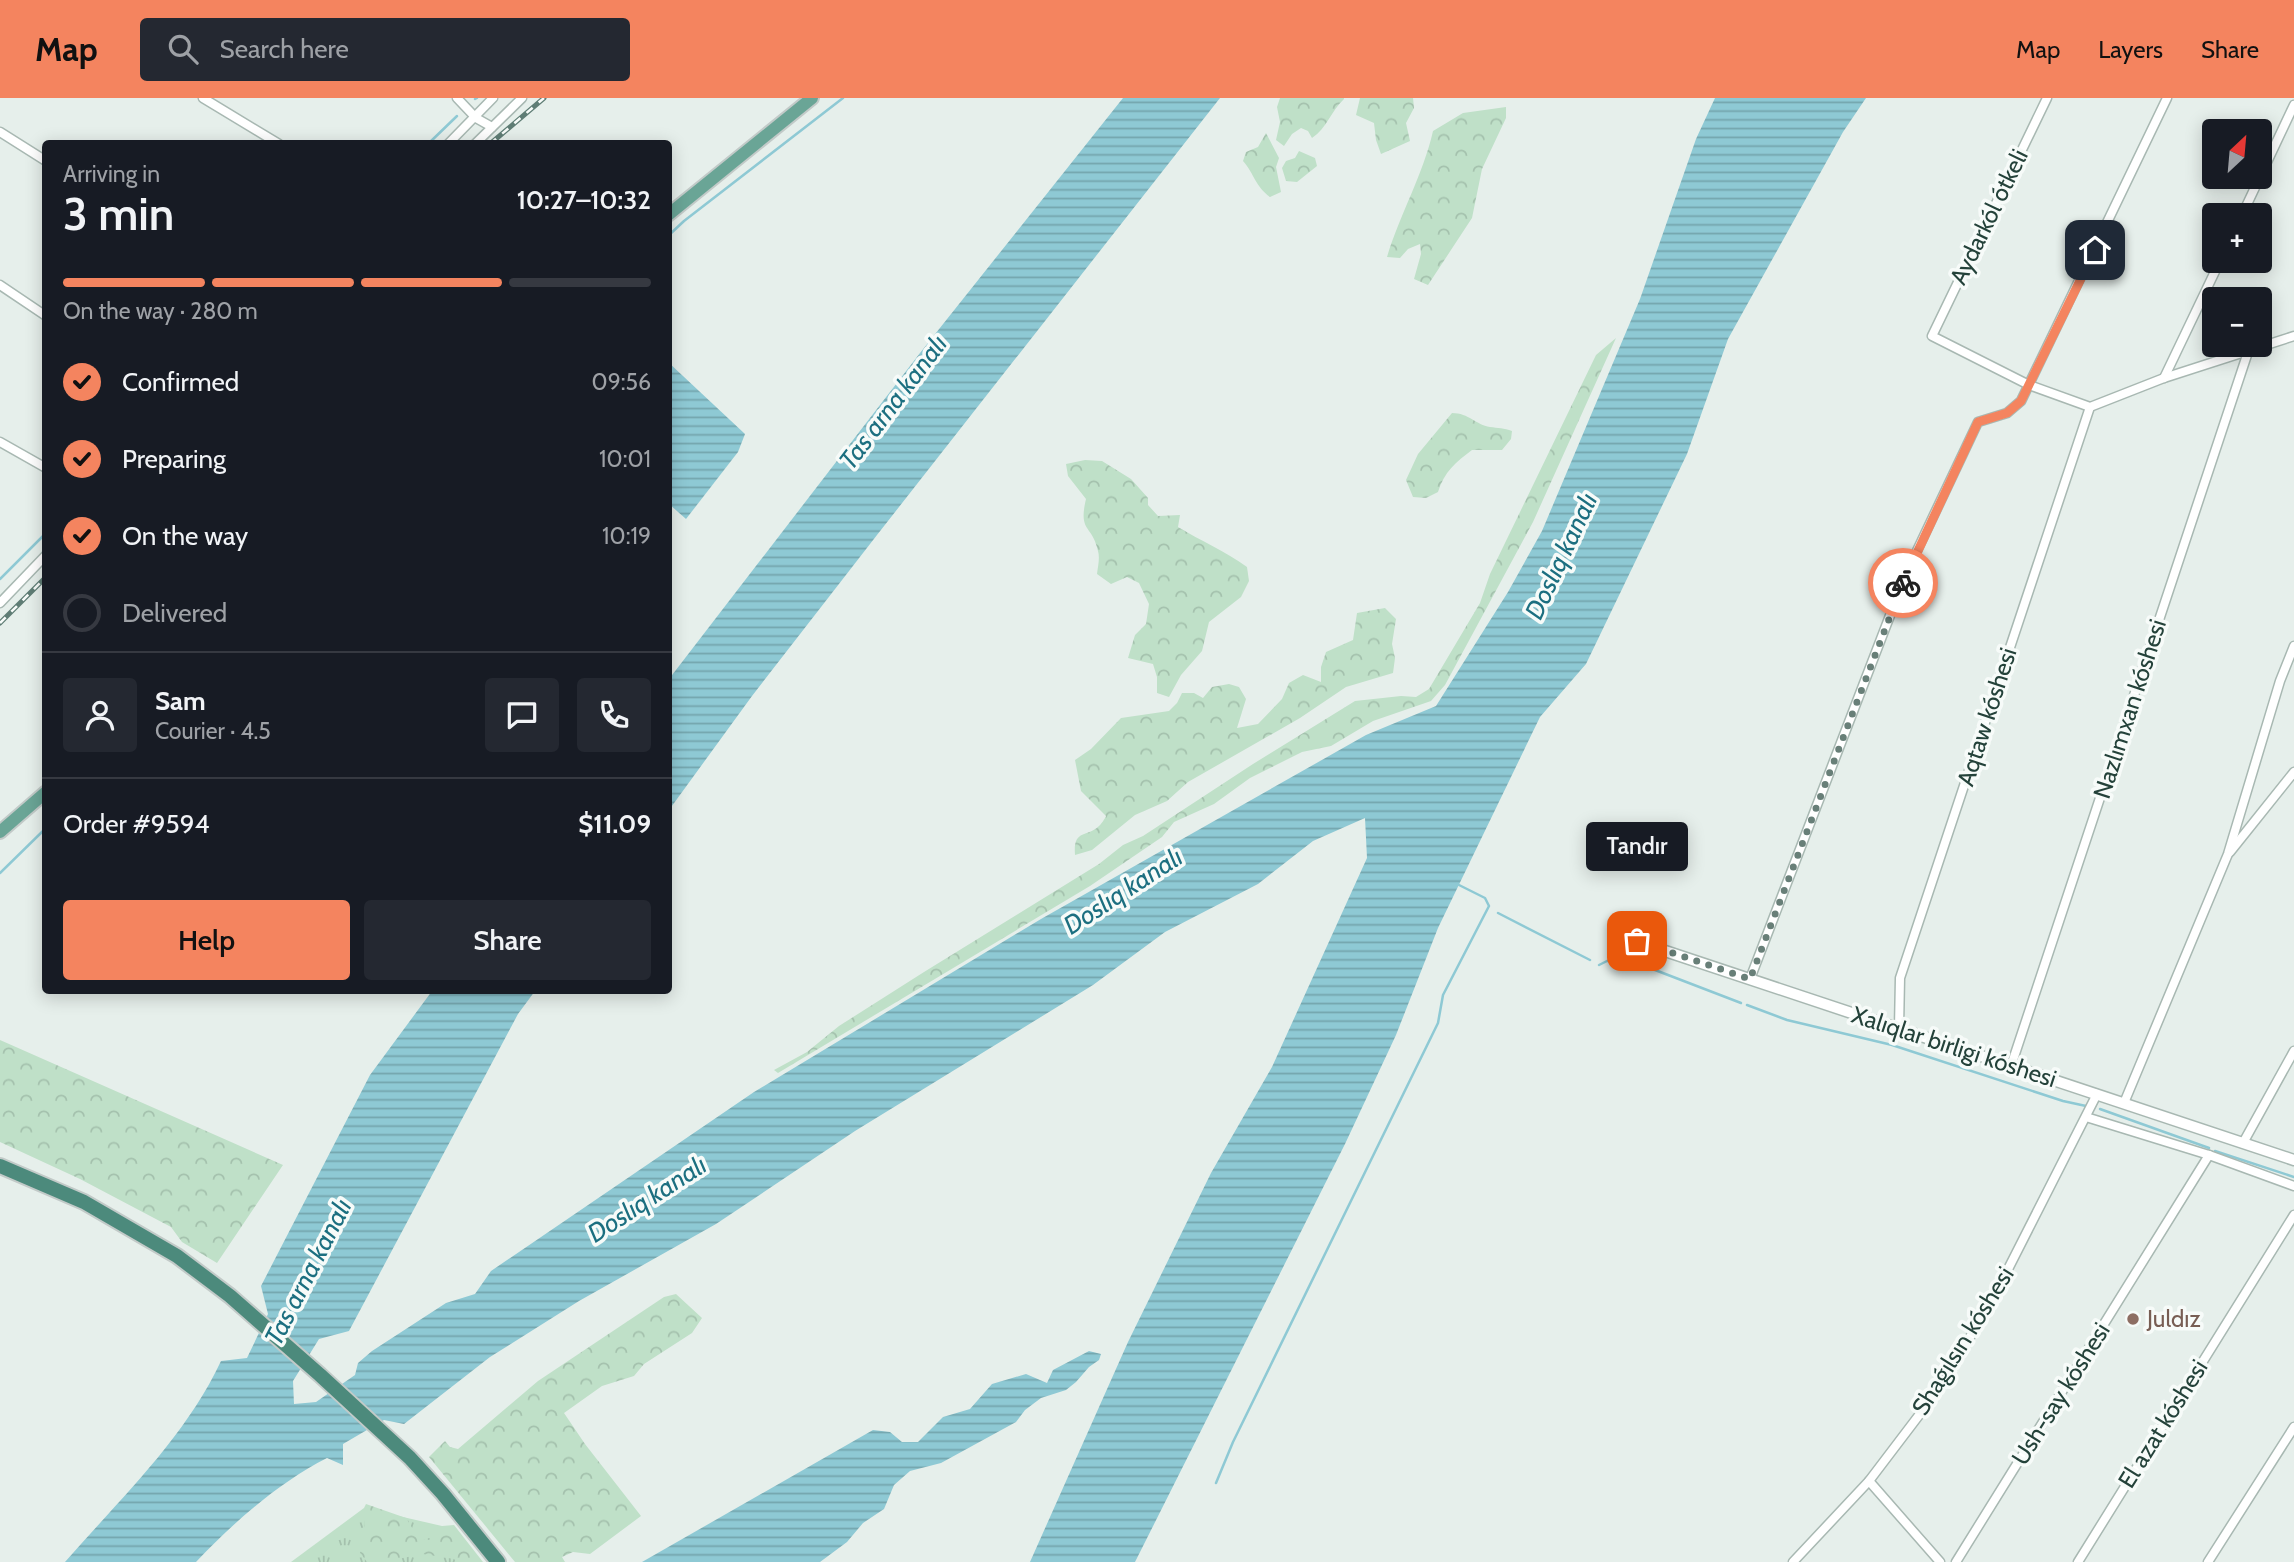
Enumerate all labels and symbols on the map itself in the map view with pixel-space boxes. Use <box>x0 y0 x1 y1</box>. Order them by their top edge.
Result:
north arrow <box>2202 119 2272 189</box>
street label: Aydarkól ótkeli <box>1943 144 2034 289</box>
pin <box>2065 220 2125 280</box>
water label: Tas arna kanalı <box>832 329 954 475</box>
water label: Doslıq kanalı <box>1518 488 1604 624</box>
courier <box>1868 548 1938 618</box>
street label: Nazlımxan kóshesi <box>2087 616 2172 802</box>
street label: Aqtaw kóshesi <box>1951 644 2023 790</box>
callout: Tandır <box>1586 822 1688 871</box>
water label: Doslıq kanalı <box>1057 841 1189 941</box>
pin <box>1607 911 1667 971</box>
street label: Xalıqlar birligi kóshesi <box>1848 1000 2060 1093</box>
water label: Doslıq kanalı <box>581 1149 713 1249</box>
water label: Tas arna kanalı <box>257 1194 359 1350</box>
street label: Shaǵılsın kóshesi <box>1905 1261 2020 1420</box>
place label: Juldız <box>2146 1304 2201 1333</box>
marker: Juldız <box>2125 1311 2141 1327</box>
street label: Ush-say kóshesi <box>2005 1317 2116 1470</box>
street label: El azat kóshesi <box>2112 1354 2213 1493</box>

